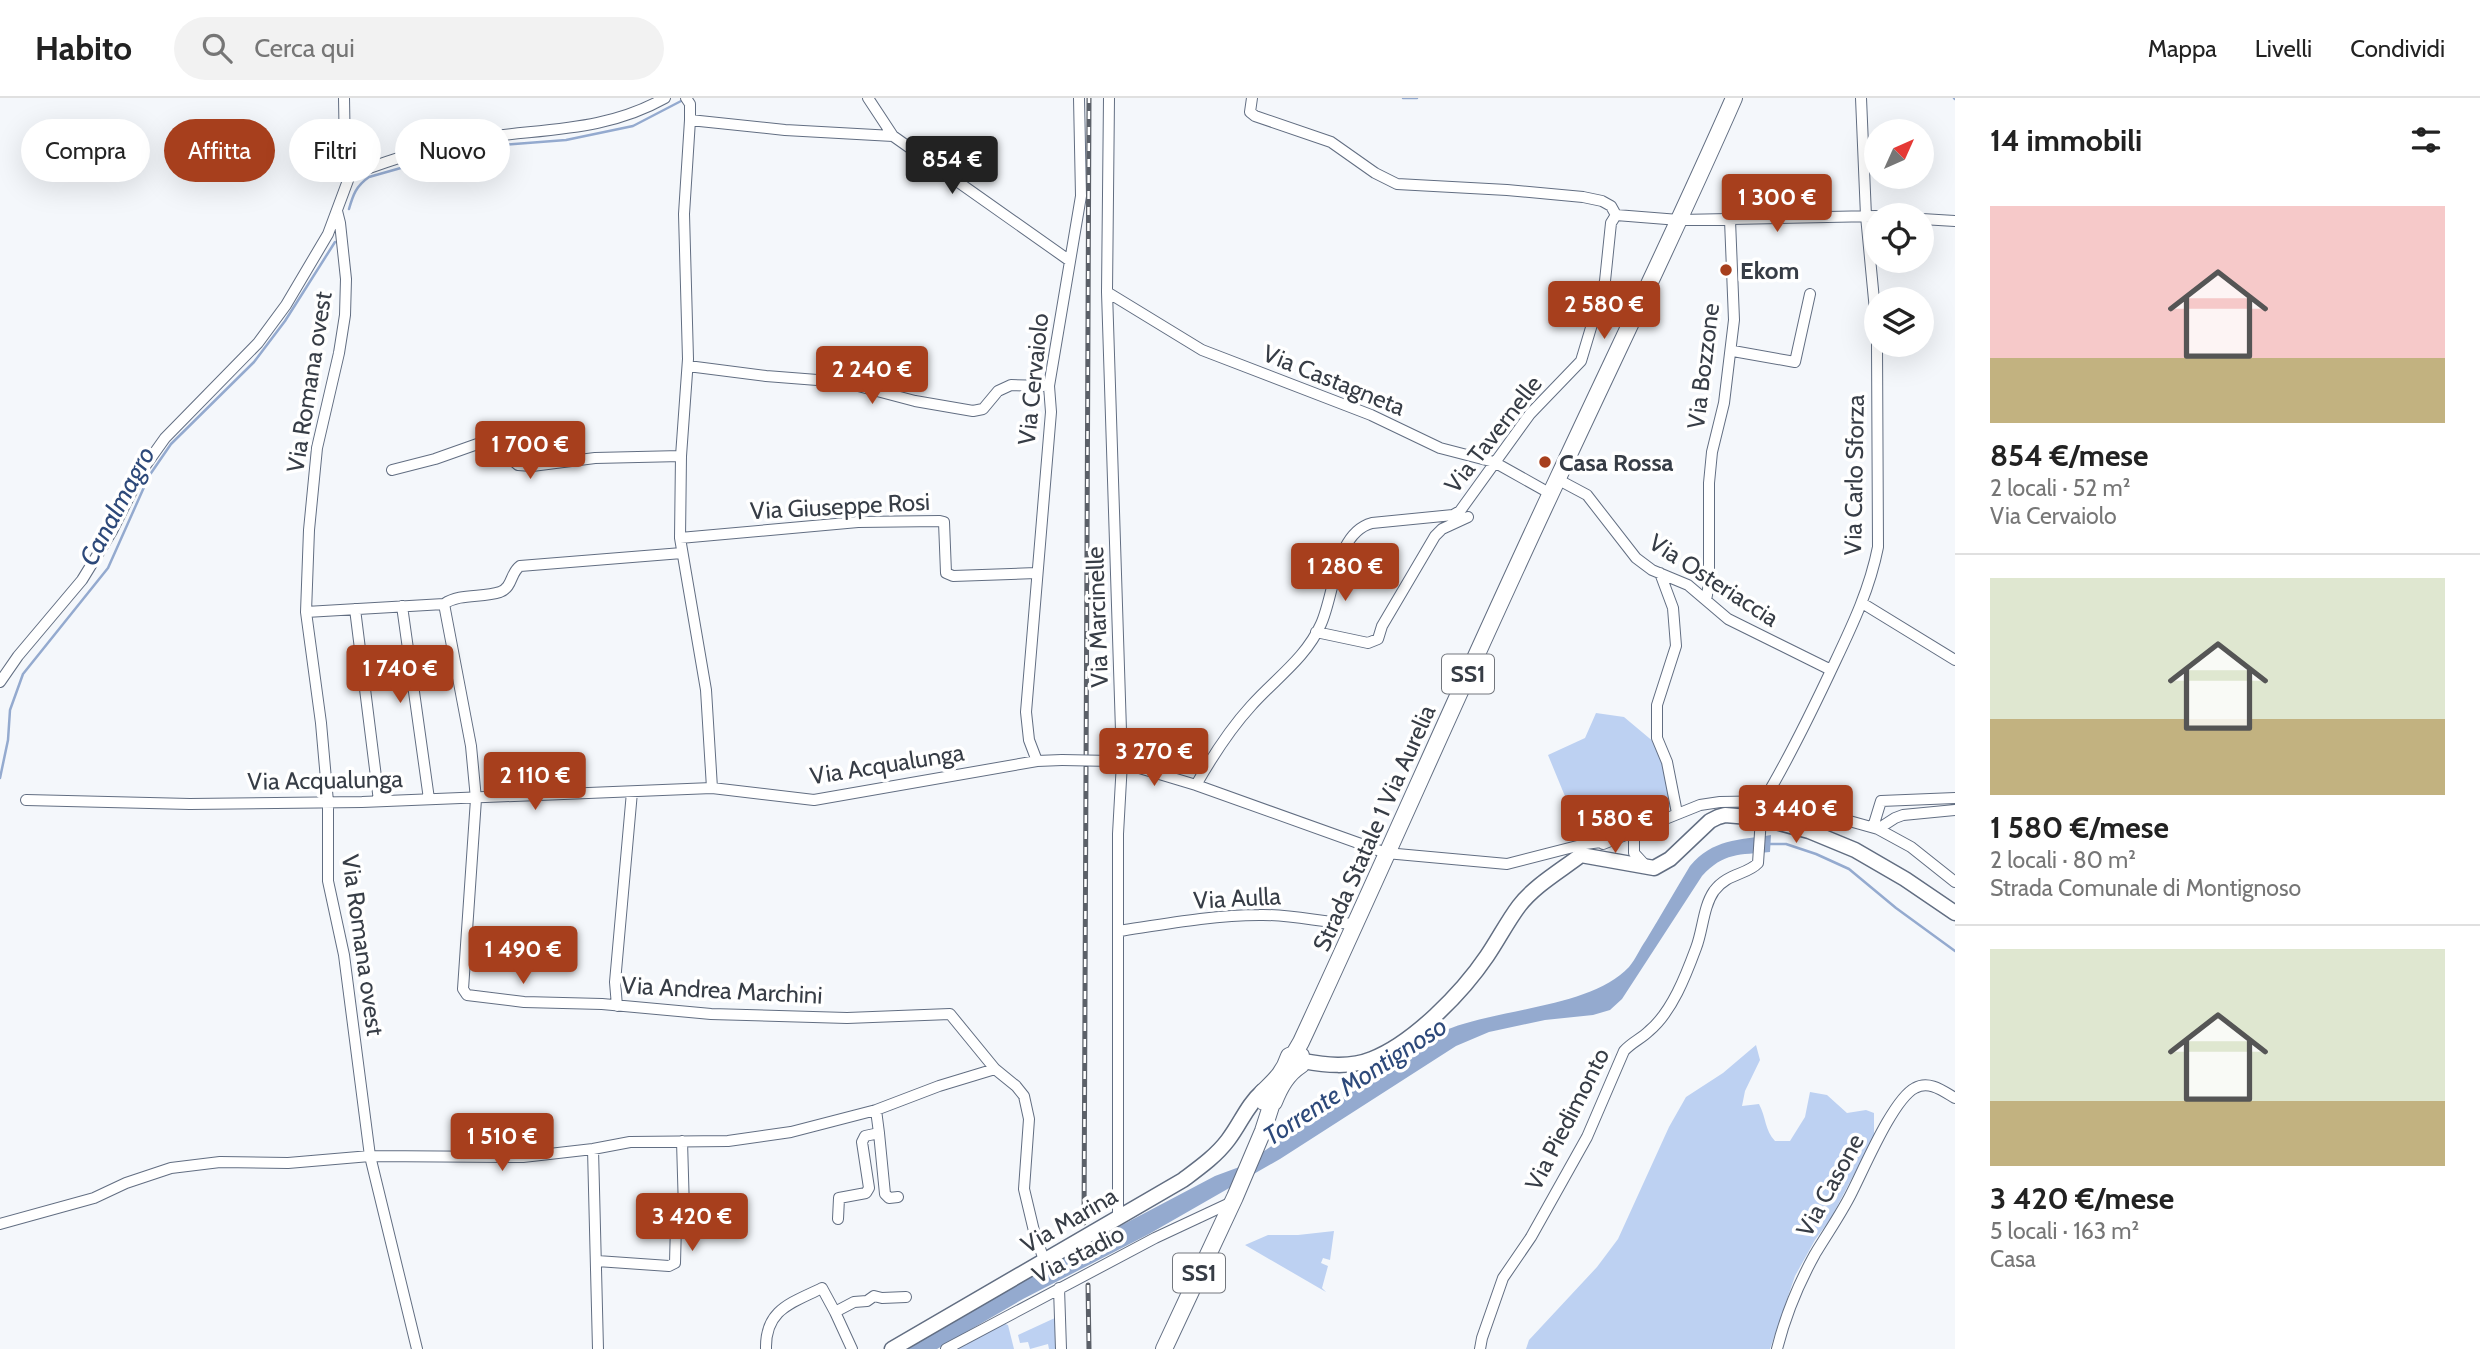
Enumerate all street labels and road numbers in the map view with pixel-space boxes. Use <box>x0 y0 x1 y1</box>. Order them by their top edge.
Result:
street label: Via Romana ovest <box>280 289 338 475</box>
street label: Via Bozzone <box>1681 302 1725 430</box>
street label: Via Cervaiolo <box>1012 312 1054 446</box>
street label: Via Castagneta <box>1259 338 1410 422</box>
street label: Via Tavernelle <box>1438 370 1548 498</box>
street label: Via Carlo Sforza <box>1838 394 1870 556</box>
street label: Via Giuseppe Rosi <box>749 487 931 525</box>
street label: Via Osteriaccia <box>1644 527 1785 633</box>
street label: Via Marcinelle <box>1080 546 1114 688</box>
road number: SS1 <box>1442 654 1494 694</box>
street label: Strada Statale 1 Via Aurelia <box>1307 700 1442 956</box>
street label: Via Acqualunga <box>808 737 967 790</box>
street label: Via Acqualunga <box>247 764 403 796</box>
street label: Via Romana ovest <box>336 853 390 1037</box>
street label: Via Aulla <box>1192 881 1282 915</box>
street label: Via Andrea Marchini <box>621 970 823 1010</box>
street label: Via Piedimonto <box>1519 1043 1615 1195</box>
street label: Via Casone <box>1790 1129 1870 1241</box>
street label: Via Marina <box>1016 1181 1123 1259</box>
street label: Via stadio <box>1027 1219 1129 1289</box>
road number: SS1 <box>1173 1254 1225 1292</box>

